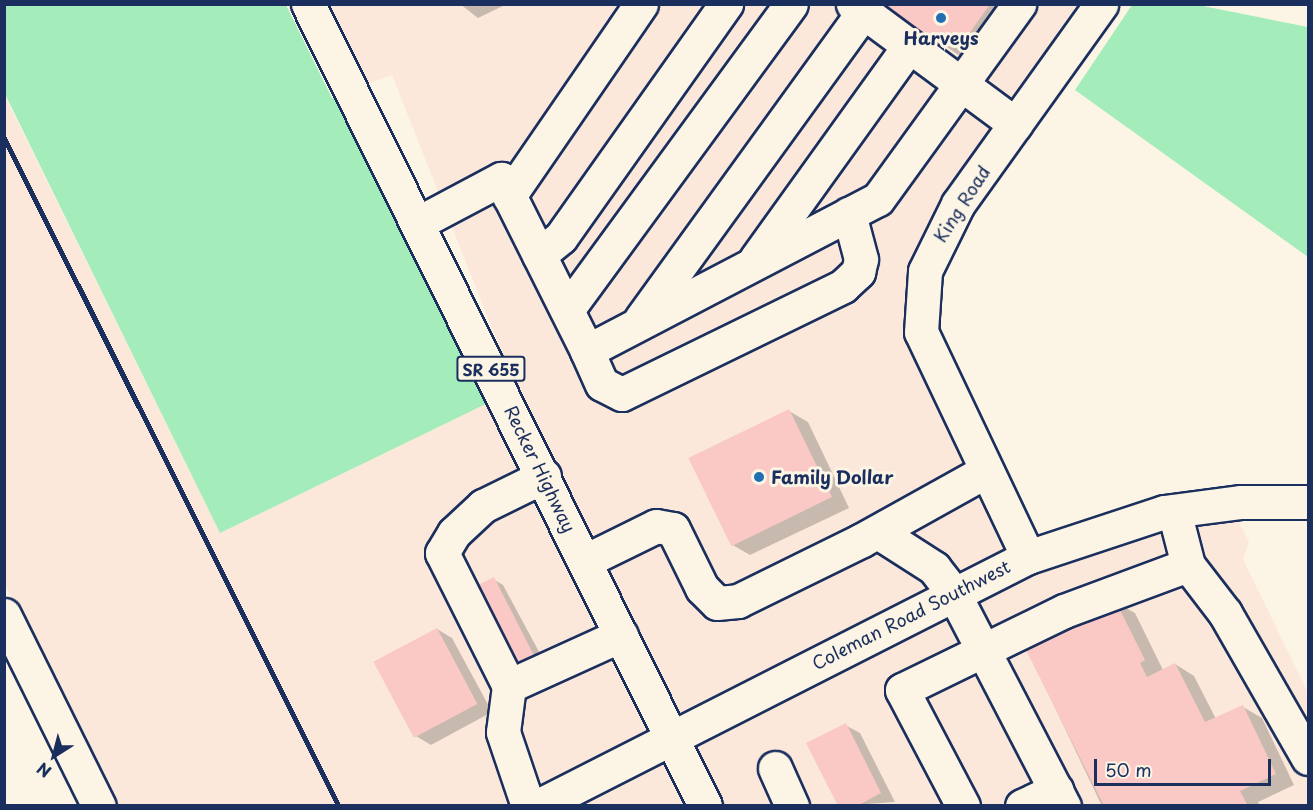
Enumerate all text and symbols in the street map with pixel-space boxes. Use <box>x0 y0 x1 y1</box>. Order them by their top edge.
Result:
marker: Harveys <box>934 11 948 25</box>
place label: Harveys <box>903 27 979 49</box>
street label: King Road <box>929 162 995 246</box>
road number: SR 655 <box>455 356 527 382</box>
street label: Recker Highway <box>500 401 580 537</box>
place label: Family Dollar <box>771 466 895 488</box>
marker: Family Dollar <box>752 470 766 484</box>
street label: Coleman Road Southwest <box>808 556 1014 674</box>
north arrow <box>24 726 84 786</box>
scale bar <box>1097 747 1274 785</box>
text: 50 m <box>1105 756 1152 783</box>
text: N <box>31 757 56 784</box>

